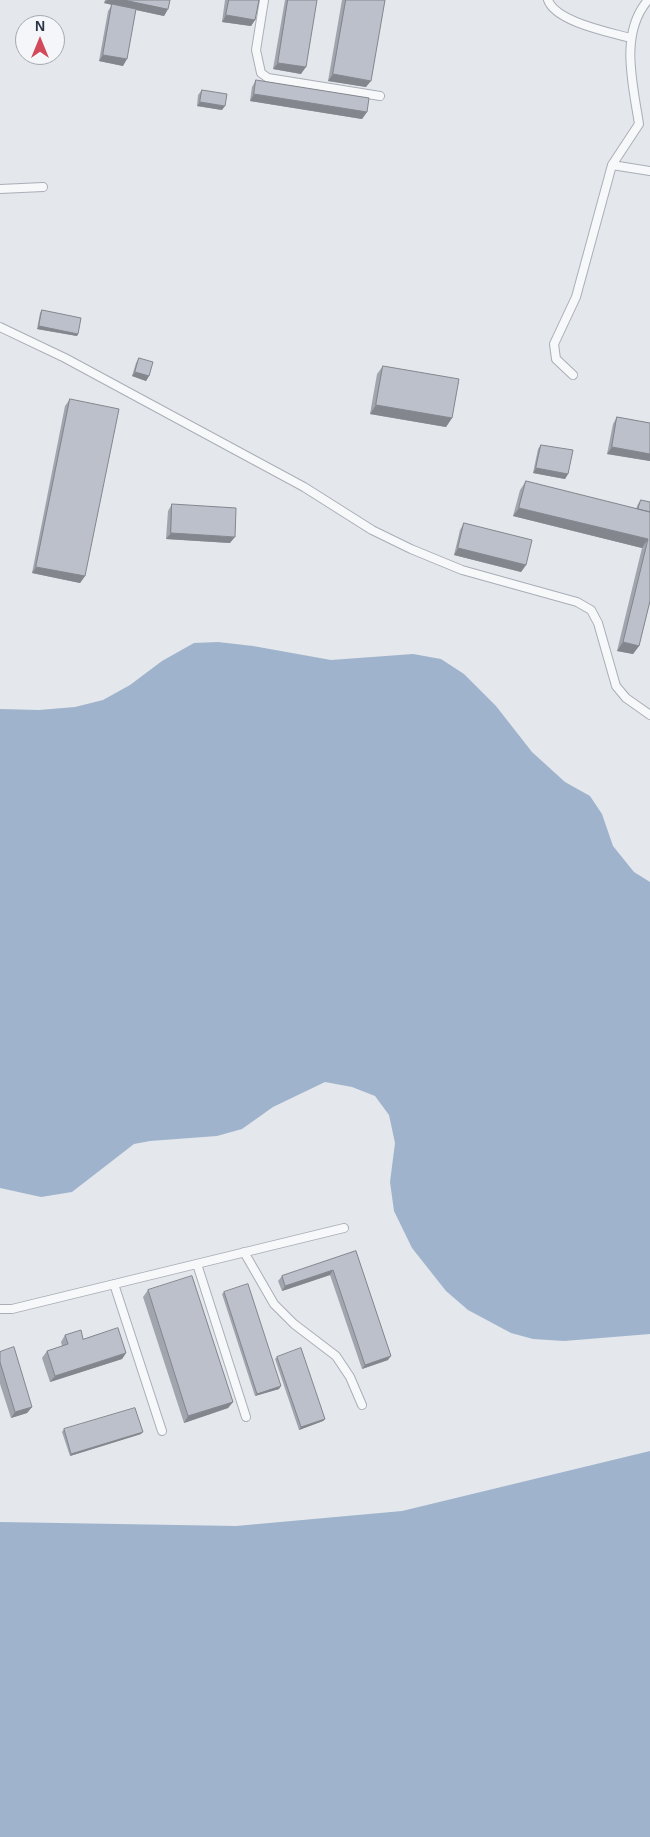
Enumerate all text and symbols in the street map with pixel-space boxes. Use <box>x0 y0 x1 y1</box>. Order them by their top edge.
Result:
north arrow <box>15 15 65 65</box>
text: N <box>35 18 45 34</box>

